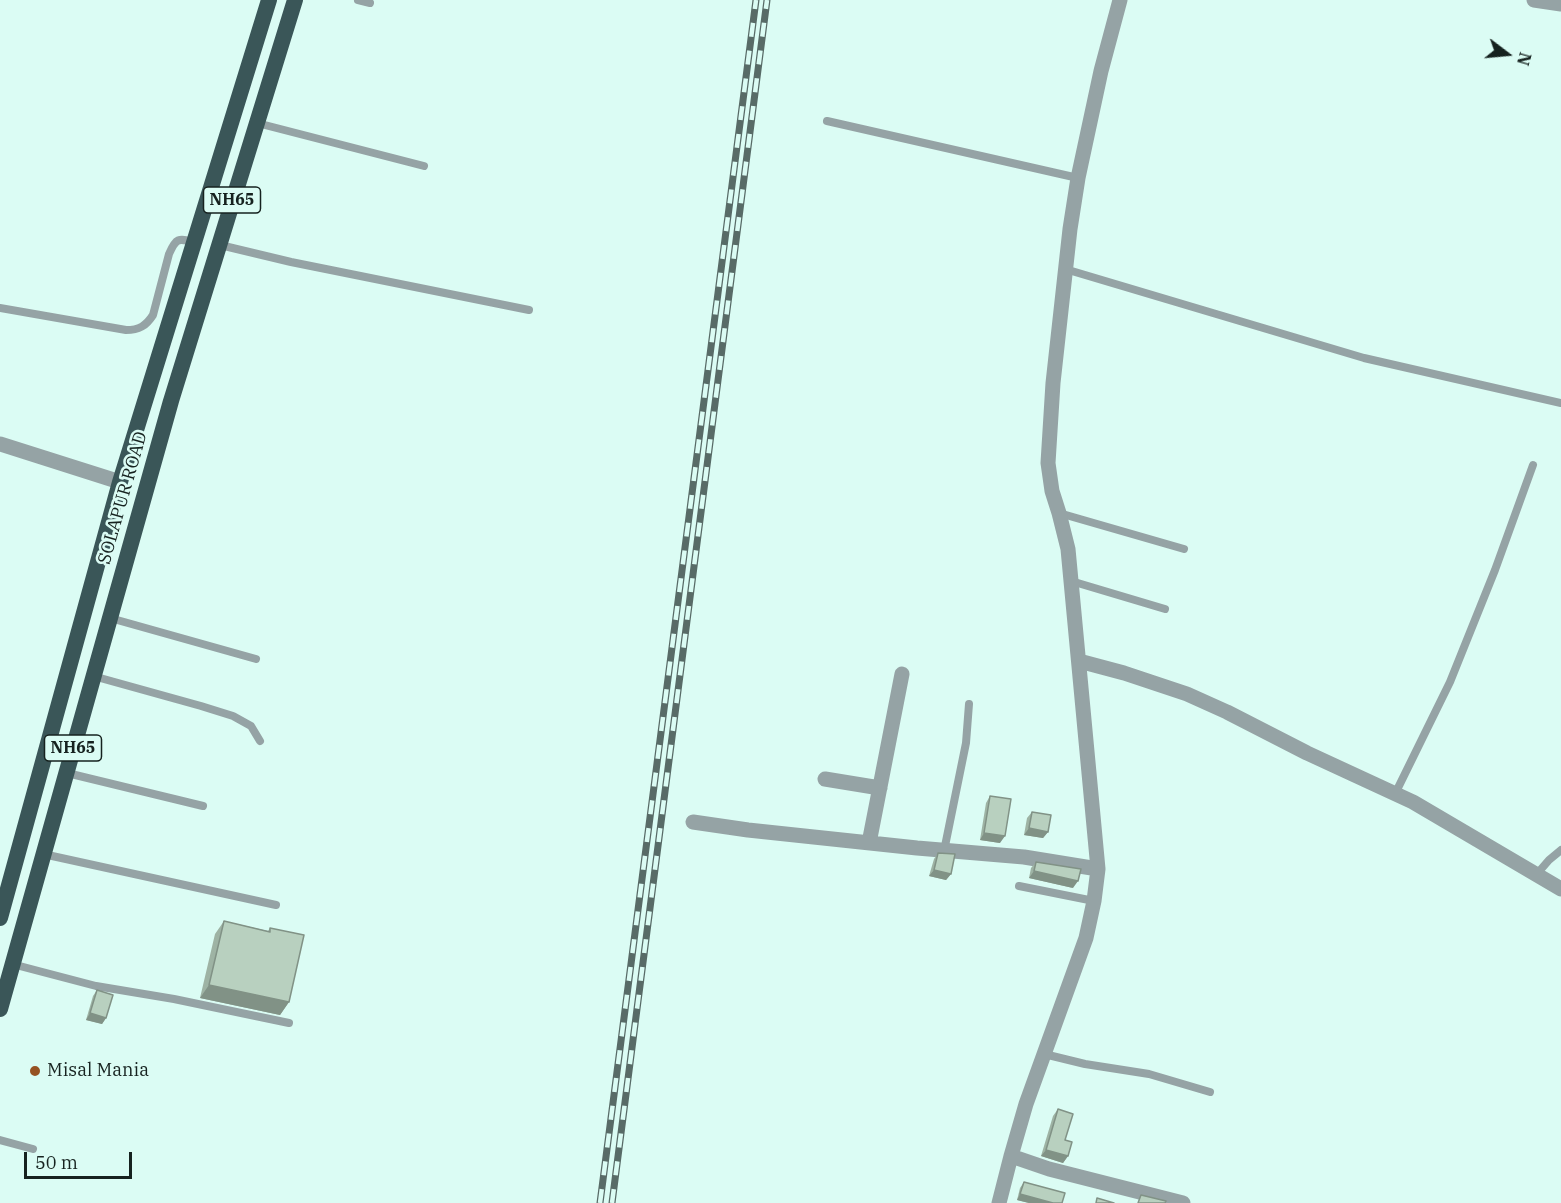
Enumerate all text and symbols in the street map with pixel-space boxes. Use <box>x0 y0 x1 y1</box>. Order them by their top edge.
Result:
north arrow <box>1477 24 1537 84</box>
text: N <box>1513 50 1536 68</box>
road number: NH65 <box>204 187 260 213</box>
street label: SOLAPUR ROAD <box>94 429 152 567</box>
road number: NH65 <box>44 735 101 761</box>
place label: Misal Mania <box>47 1060 149 1082</box>
marker: Misal Mania <box>28 1064 42 1078</box>
scale bar <box>27 1140 135 1178</box>
text: 50 m <box>35 1151 78 1174</box>

